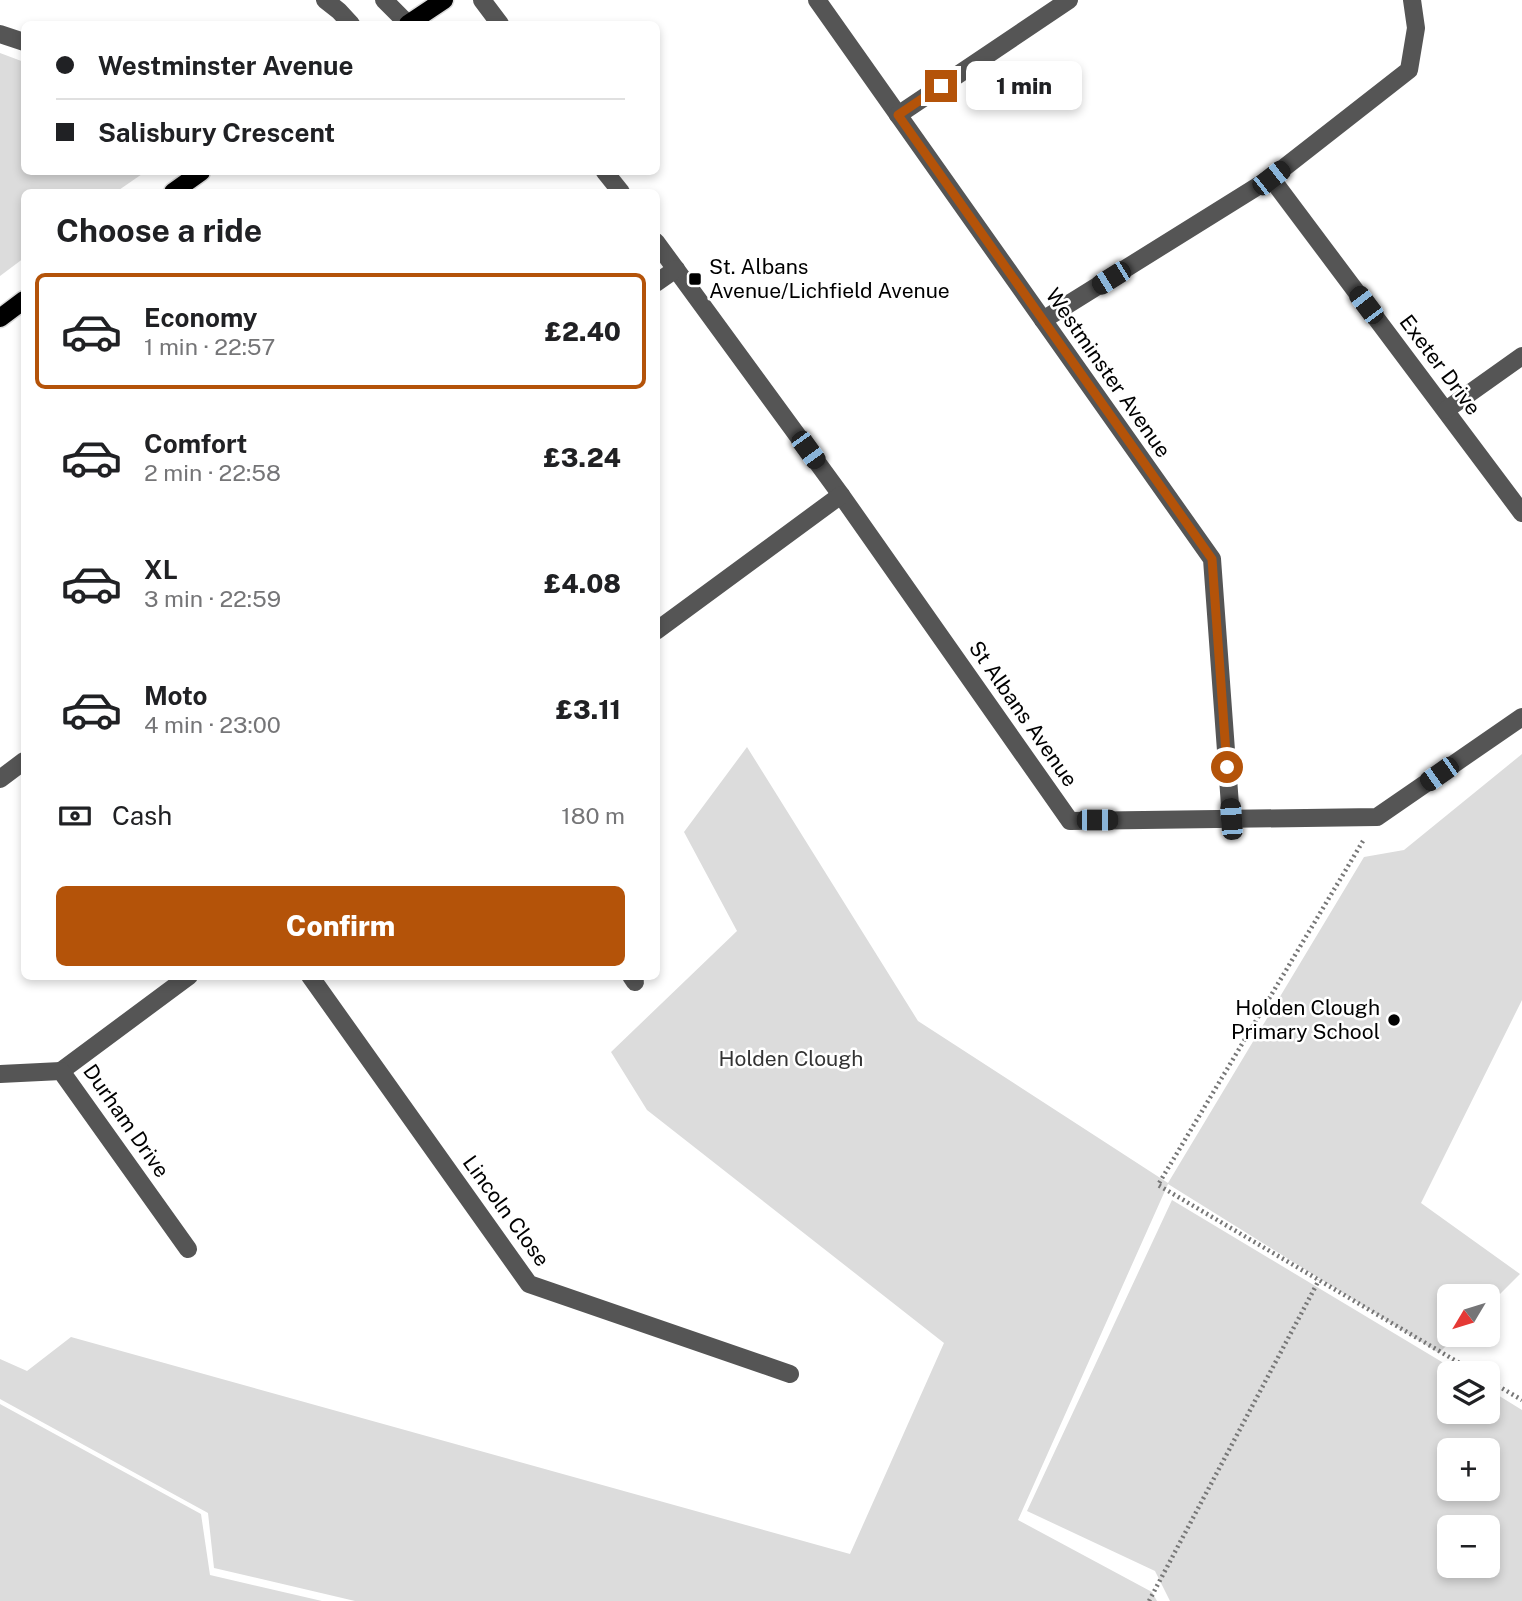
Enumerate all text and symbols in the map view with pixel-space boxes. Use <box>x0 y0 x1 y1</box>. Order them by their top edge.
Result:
text: Westminster Avenue <box>98 50 353 81</box>
callout: 1 min <box>965 62 1081 110</box>
route end <box>925 70 957 102</box>
text: 1 min <box>996 72 1052 99</box>
text: Salisbury Crescent <box>98 117 335 148</box>
car <box>1248 157 1295 199</box>
text: Choose a ride <box>56 212 262 249</box>
place label: St. Albans Avenue/Lichfield Avenue <box>709 254 950 303</box>
car <box>1088 258 1135 298</box>
marker: St. Albans Avenue/Lichfield Avenue <box>687 271 703 287</box>
car <box>1345 282 1388 328</box>
street label: Westminster Avenue <box>1041 283 1176 462</box>
icon: car <box>60 300 123 363</box>
text: Economy <box>144 302 257 333</box>
street label: Exeter Drive <box>1395 310 1486 420</box>
text: £2.40 <box>545 316 621 347</box>
text: 1 min · 22:57 <box>144 333 275 360</box>
icon: car <box>60 426 123 489</box>
car <box>788 427 829 473</box>
text: Comfort <box>144 428 247 459</box>
text: £3.24 <box>544 442 621 473</box>
text: 2 min · 22:58 <box>144 459 281 486</box>
icon: car <box>60 552 123 615</box>
text: XL <box>144 554 178 585</box>
text: £4.08 <box>544 568 621 599</box>
text: 3 min · 22:59 <box>144 585 281 612</box>
street label: St Albans Avenue <box>964 636 1083 791</box>
icon: car <box>60 678 123 741</box>
text: Moto <box>144 680 207 711</box>
text: £3.11 <box>556 694 621 725</box>
text: 4 min · 23:00 <box>144 711 281 738</box>
route start <box>1211 751 1243 783</box>
car <box>1416 753 1463 795</box>
icon: cash <box>56 797 94 835</box>
car <box>1220 797 1243 841</box>
text: Cash <box>112 800 172 831</box>
text: 180 m <box>561 802 625 829</box>
car <box>1077 810 1119 831</box>
button: Confirm <box>56 886 625 966</box>
place label: Holden Clough Primary School <box>1231 995 1380 1044</box>
marker: Holden Clough Primary School <box>1386 1012 1402 1028</box>
park label: Holden Clough <box>719 1046 863 1071</box>
street label: Durham Drive <box>78 1059 175 1182</box>
street label: Lincoln Close <box>458 1150 555 1271</box>
north arrow <box>1437 1284 1500 1348</box>
map controls <box>1437 1284 1500 1578</box>
button: layers <box>1437 1361 1500 1424</box>
button: + <box>1437 1438 1500 1501</box>
button: − <box>1437 1515 1500 1578</box>

